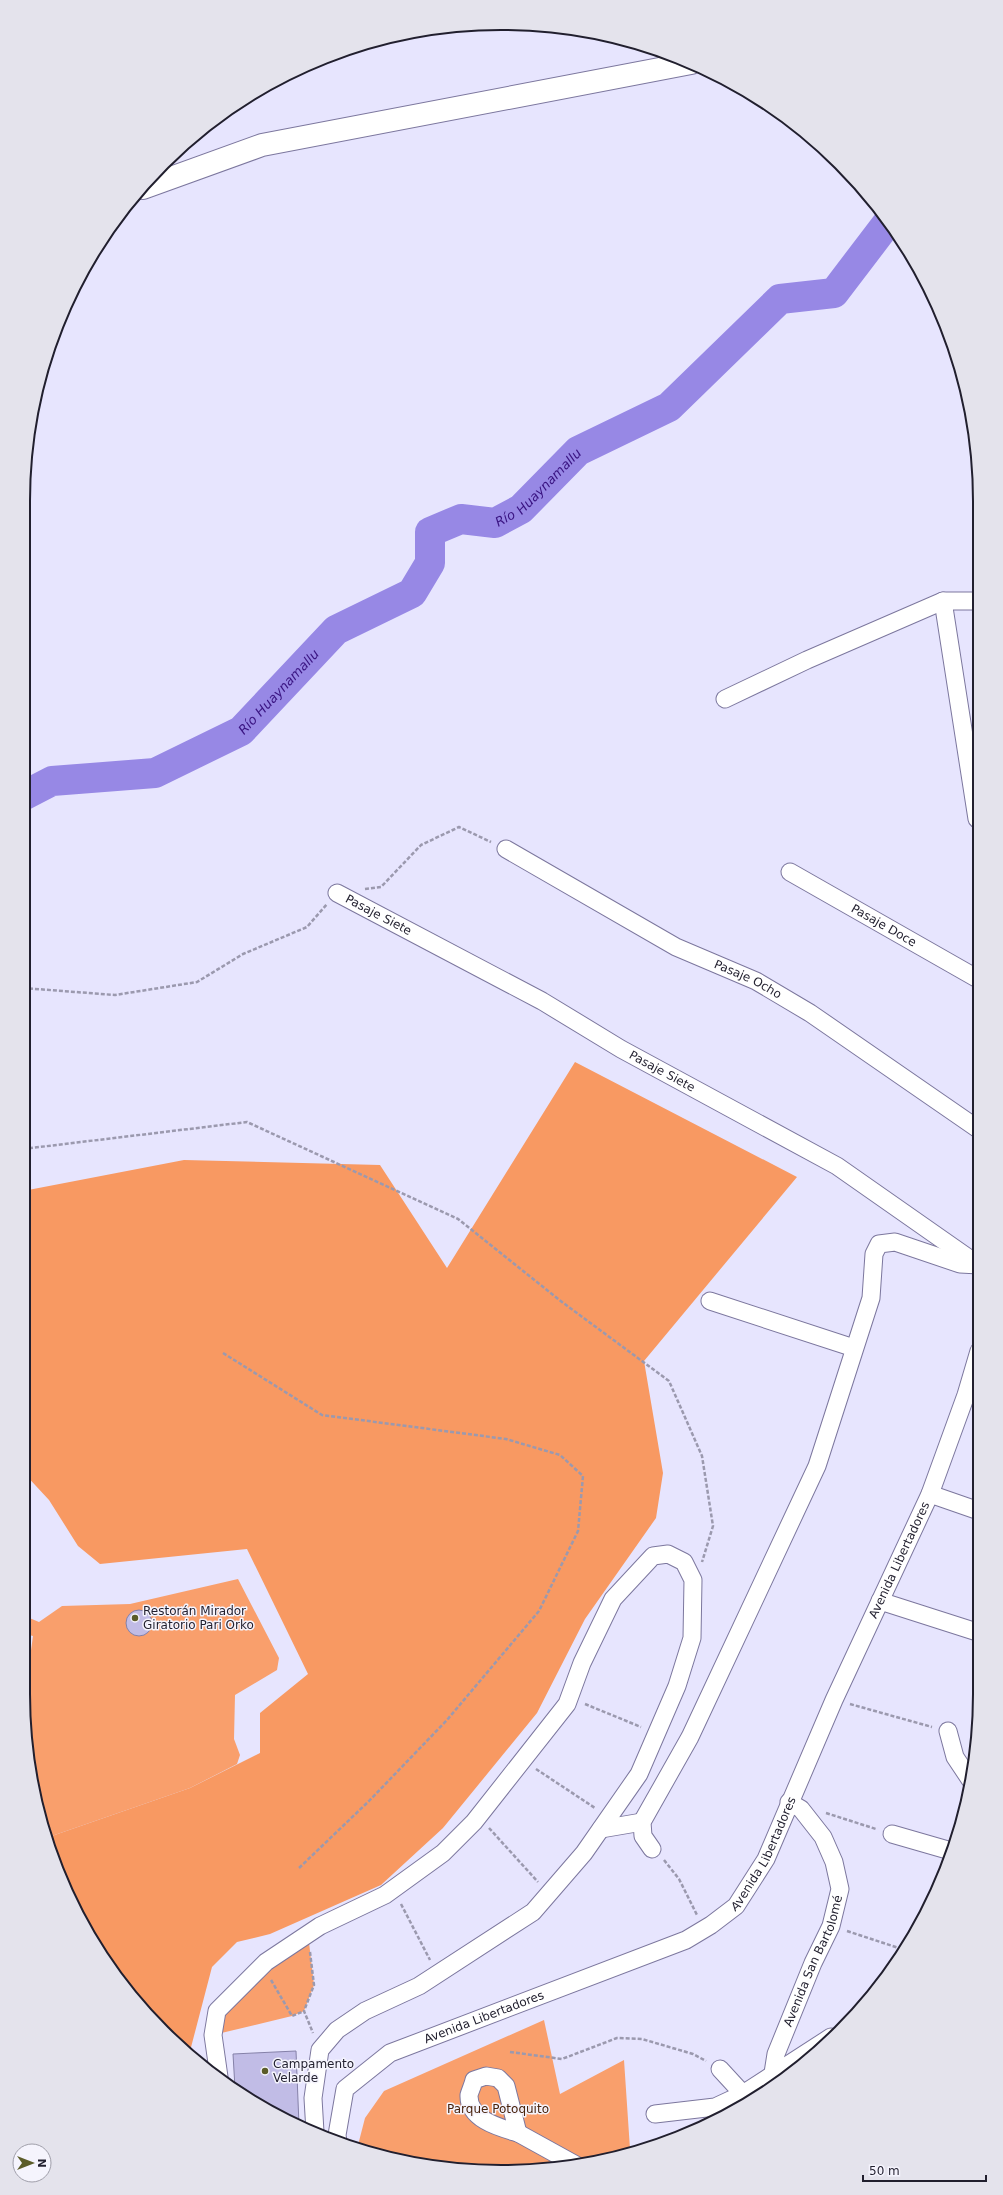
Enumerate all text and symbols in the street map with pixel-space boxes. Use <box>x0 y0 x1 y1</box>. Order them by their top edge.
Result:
water label: Río Huaynamallu <box>492 445 584 529</box>
water label: Río Huaynamallu <box>235 646 322 737</box>
street label: Pasaje Siete <box>343 892 414 938</box>
street label: Pasaje Doce <box>849 901 919 950</box>
street label: Pasaje Ocho <box>712 957 784 1002</box>
street label: Pasaje Siete <box>627 1048 698 1095</box>
street label: Avenida Libertadores <box>866 1499 932 1621</box>
place label: Restorán Mirador Giratorio Pari Orko <box>143 1604 254 1632</box>
marker: Restorán Mirador Giratorio Pari Orko <box>130 1613 140 1623</box>
street label: Avenida Libertadores <box>728 1795 799 1914</box>
street label: Avenida San Bartolomé <box>781 1894 845 2029</box>
street label: Avenida Libertadores <box>422 1988 546 2046</box>
place label: Campamento Velarde <box>273 2057 354 2085</box>
marker: Campamento Velarde <box>260 2066 270 2076</box>
park label: Parque Potoquito <box>447 2102 549 2116</box>
north arrow <box>12 2143 52 2183</box>
scale bar <box>863 2157 986 2183</box>
text: N <box>35 2158 48 2168</box>
text: 50 m <box>869 2164 900 2178</box>

